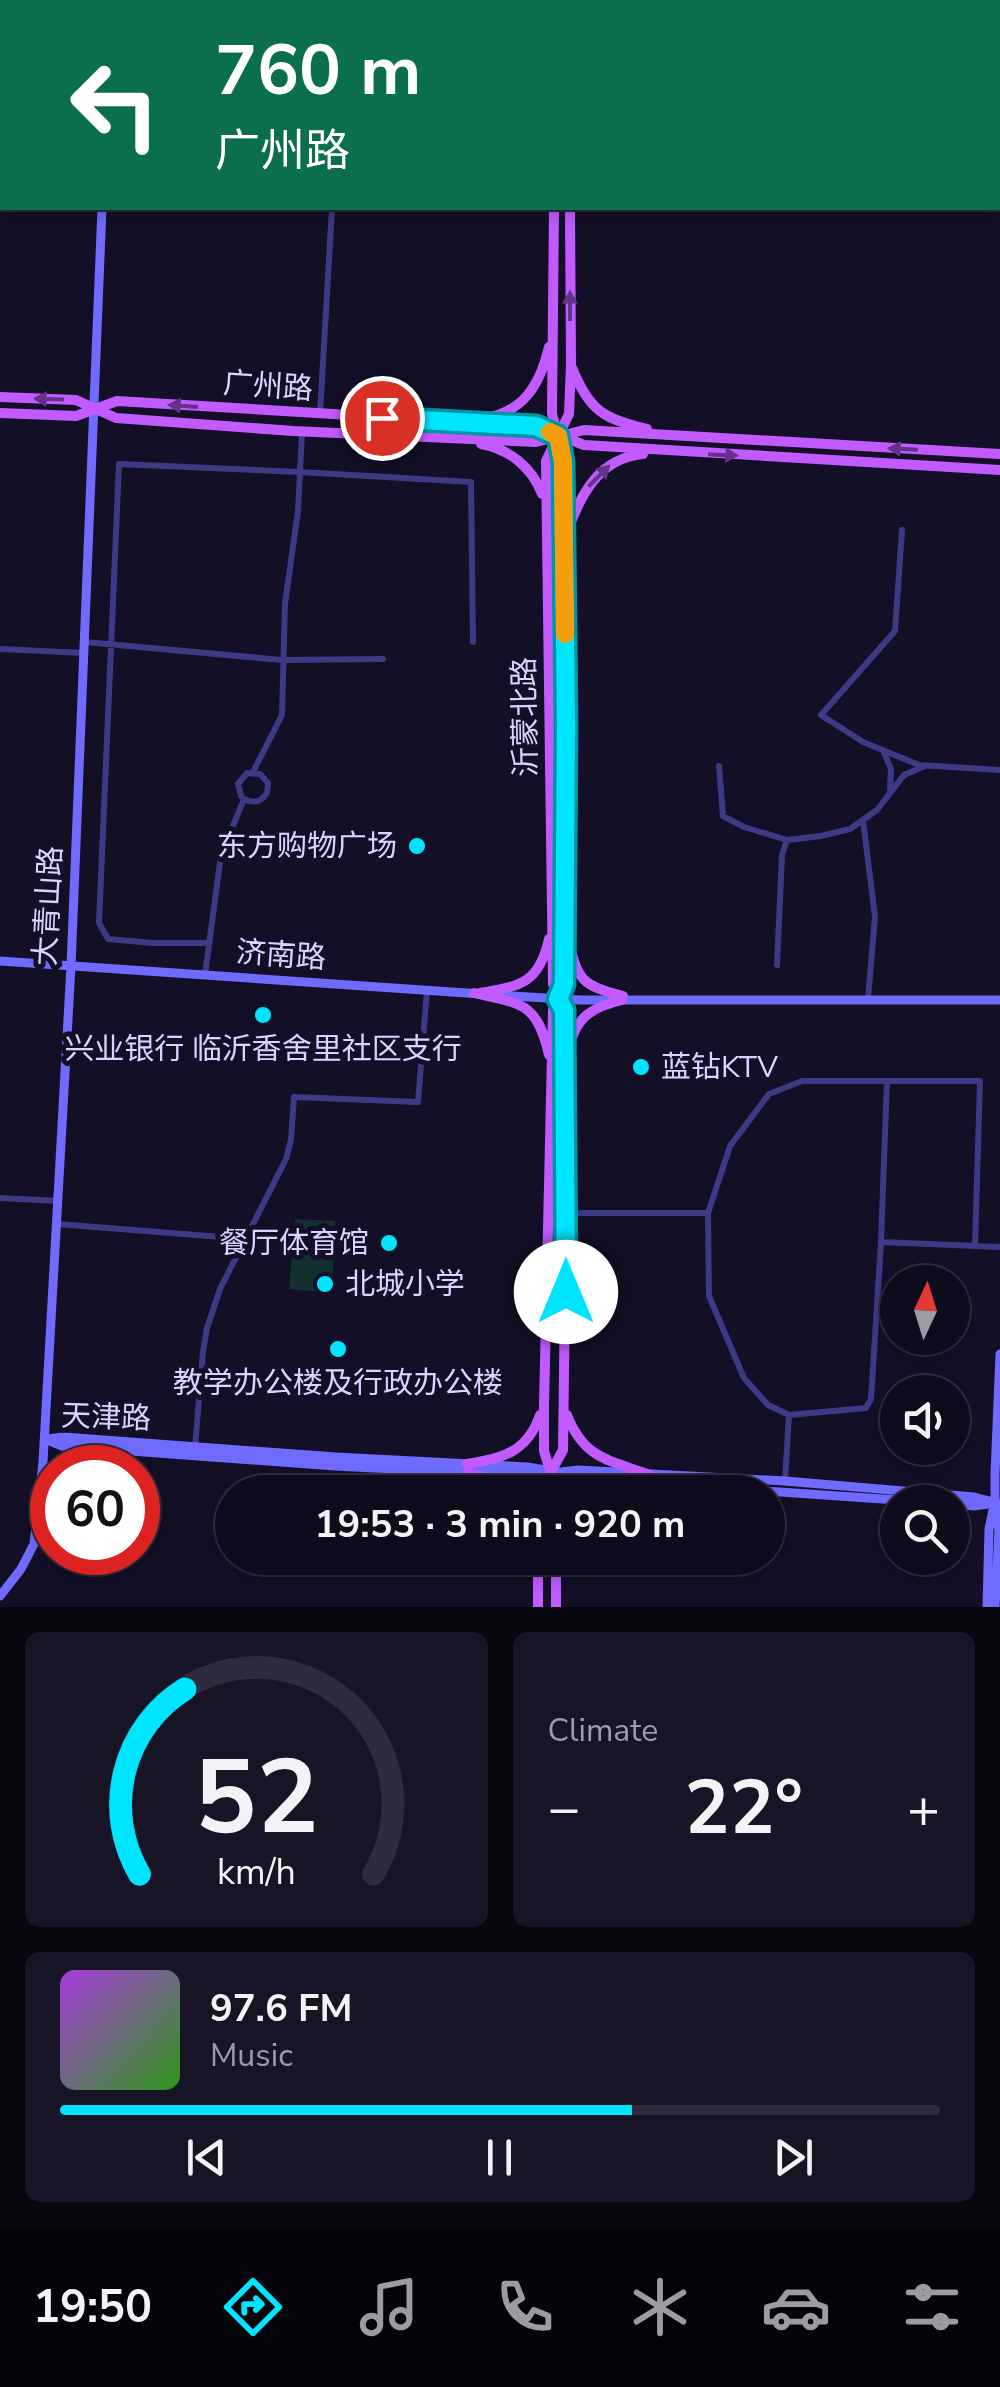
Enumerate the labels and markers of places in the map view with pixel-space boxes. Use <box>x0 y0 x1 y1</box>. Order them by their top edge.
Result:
pin <box>340 376 425 461</box>
place label: 东方购物广场 <box>217 826 397 867</box>
marker: 东方购物广场 <box>406 835 428 857</box>
marker: 兴业银行 临沂香舍里社区支行 <box>252 1004 274 1026</box>
place label: 兴业银行 临沂香舍里社区支行 <box>64 1029 462 1070</box>
place label: 蓝钻KTV <box>661 1047 778 1088</box>
marker: 蓝钻KTV <box>630 1056 652 1078</box>
place label: 餐厅体育馆 <box>219 1223 369 1264</box>
marker: 餐厅体育馆 <box>378 1232 400 1254</box>
place label: 北城小学 <box>345 1264 465 1305</box>
marker: 北城小学 <box>314 1273 336 1295</box>
marker: 教学办公楼及行政办公楼 <box>327 1338 349 1360</box>
place label: 教学办公楼及行政办公楼 <box>173 1363 503 1404</box>

